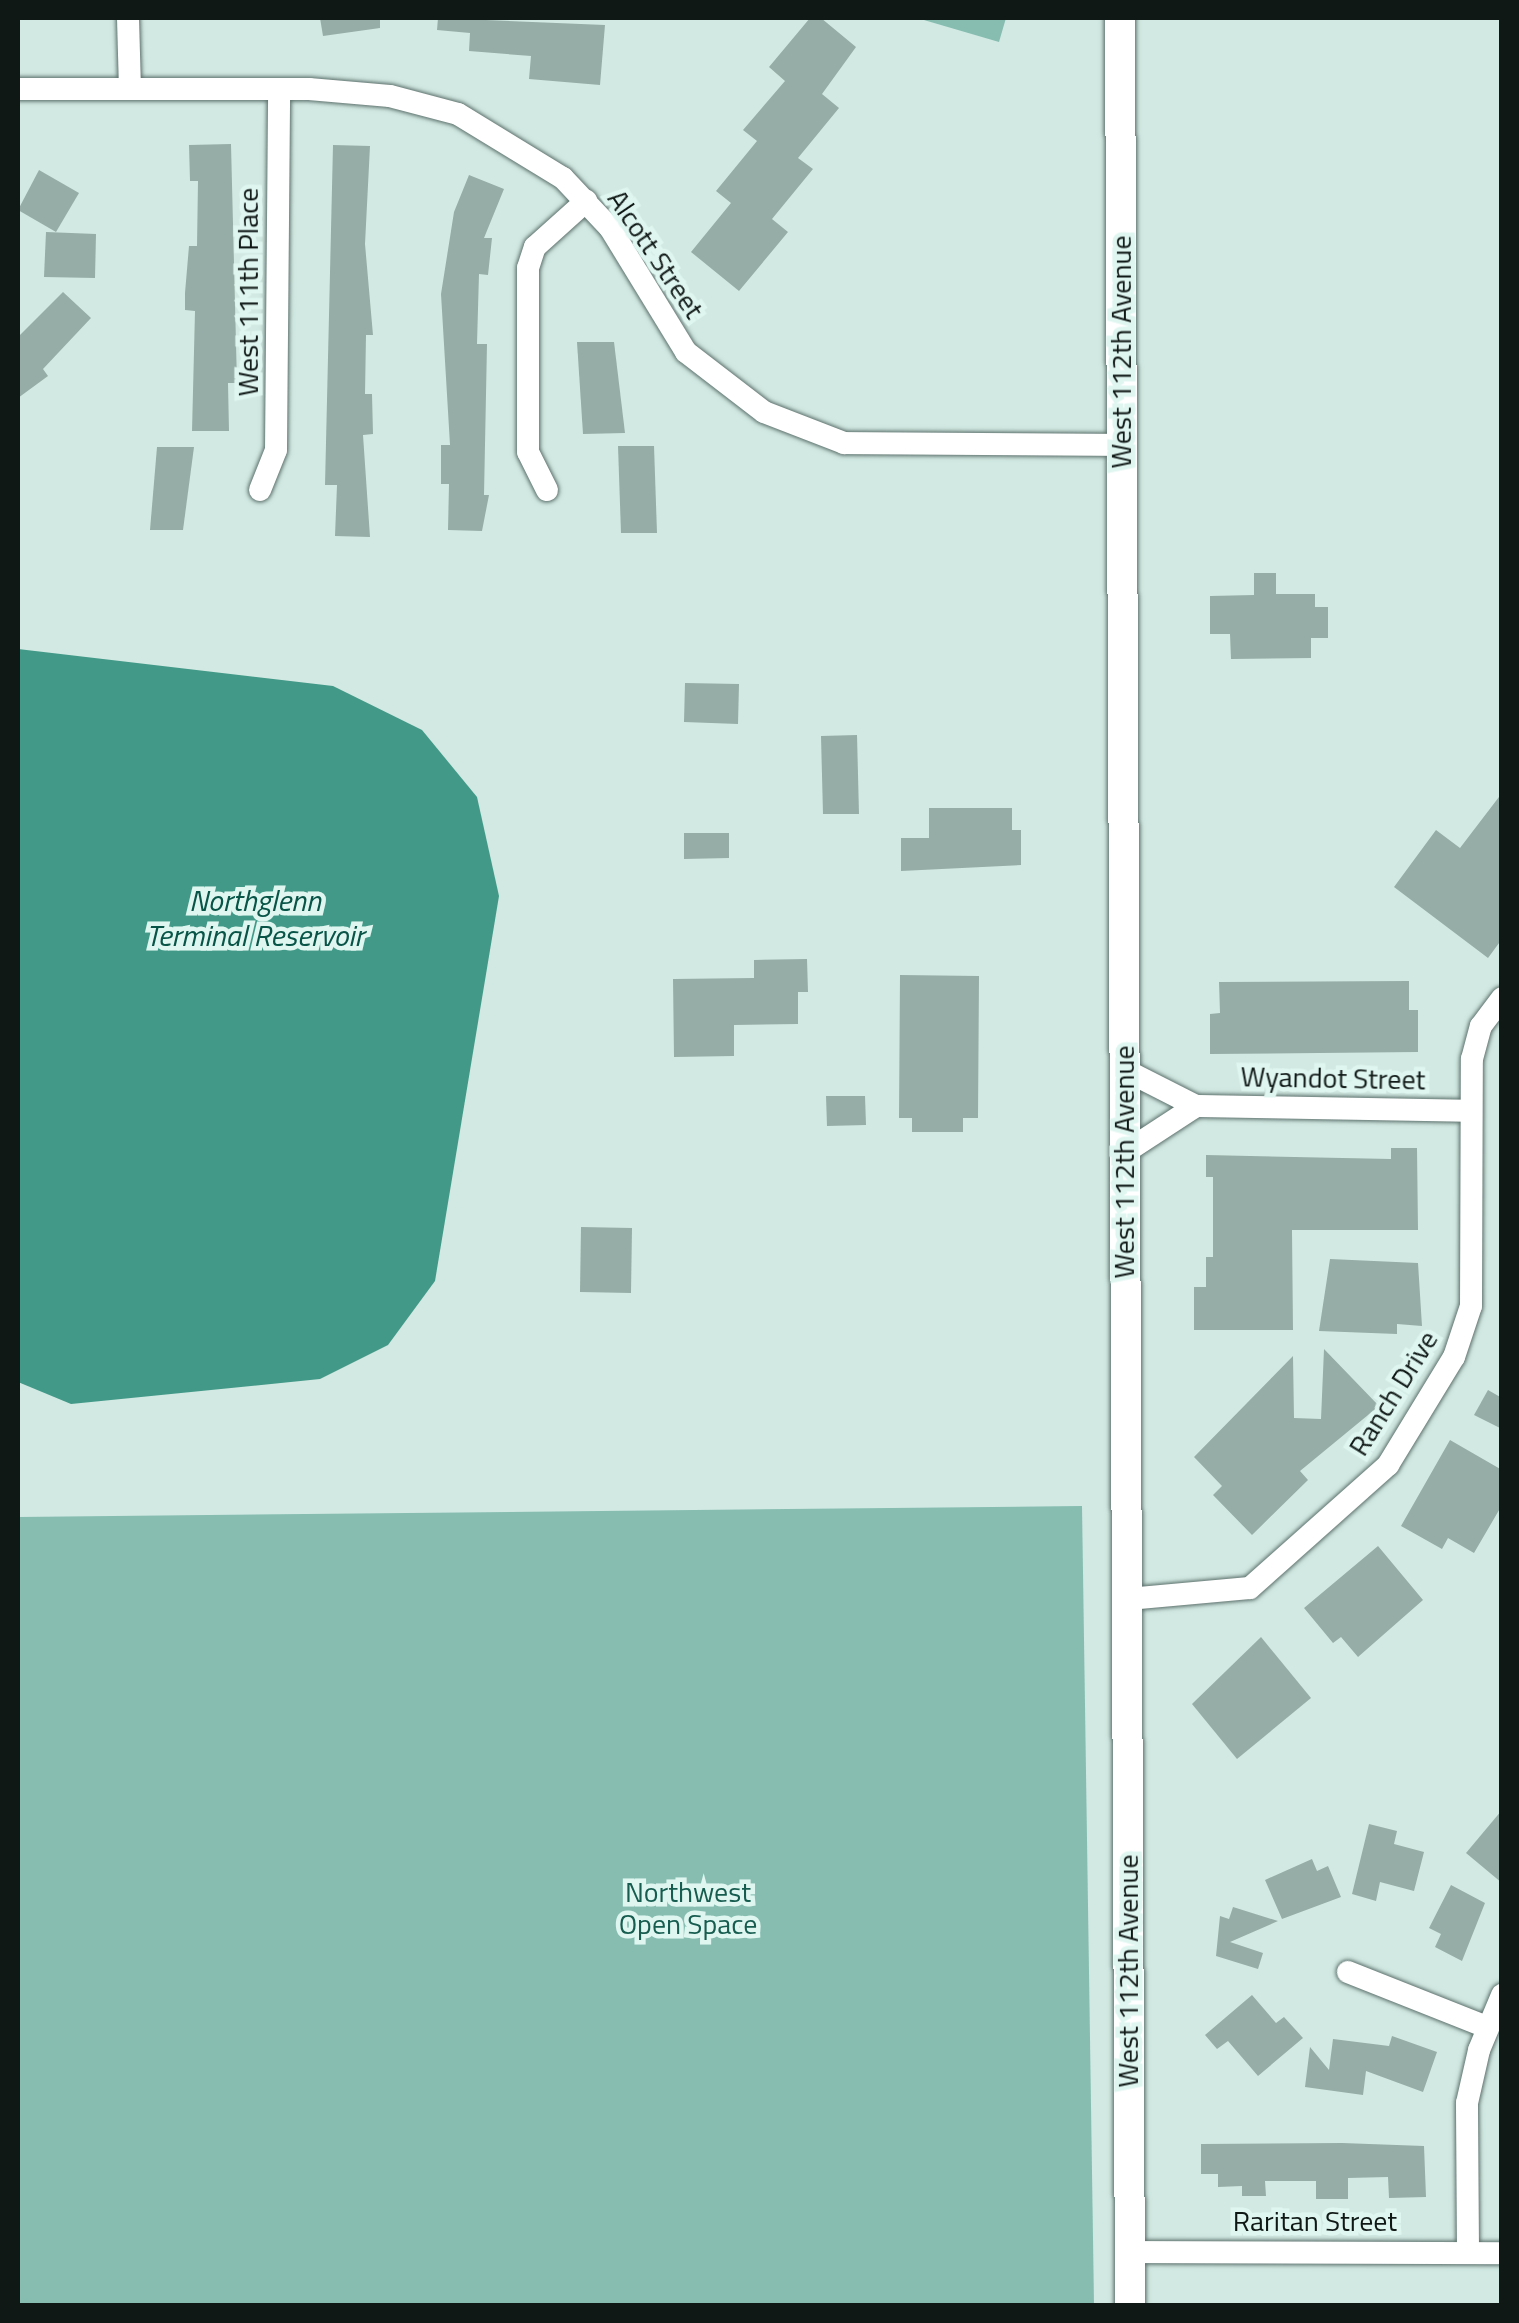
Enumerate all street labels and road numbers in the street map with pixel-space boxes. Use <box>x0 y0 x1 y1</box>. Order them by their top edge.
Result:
street label: Alcott Street <box>601 183 711 325</box>
street label: West 111th Place <box>231 188 265 396</box>
street label: West 112th Avenue <box>1104 235 1138 469</box>
street label: West 112th Avenue <box>1107 1045 1141 1279</box>
street label: Wyandot Street <box>1240 1060 1426 1096</box>
street label: Ranch Drive <box>1341 1324 1445 1462</box>
street label: West 112th Avenue <box>1111 1854 1145 2088</box>
street label: Raritan Street <box>1233 2204 1397 2238</box>

